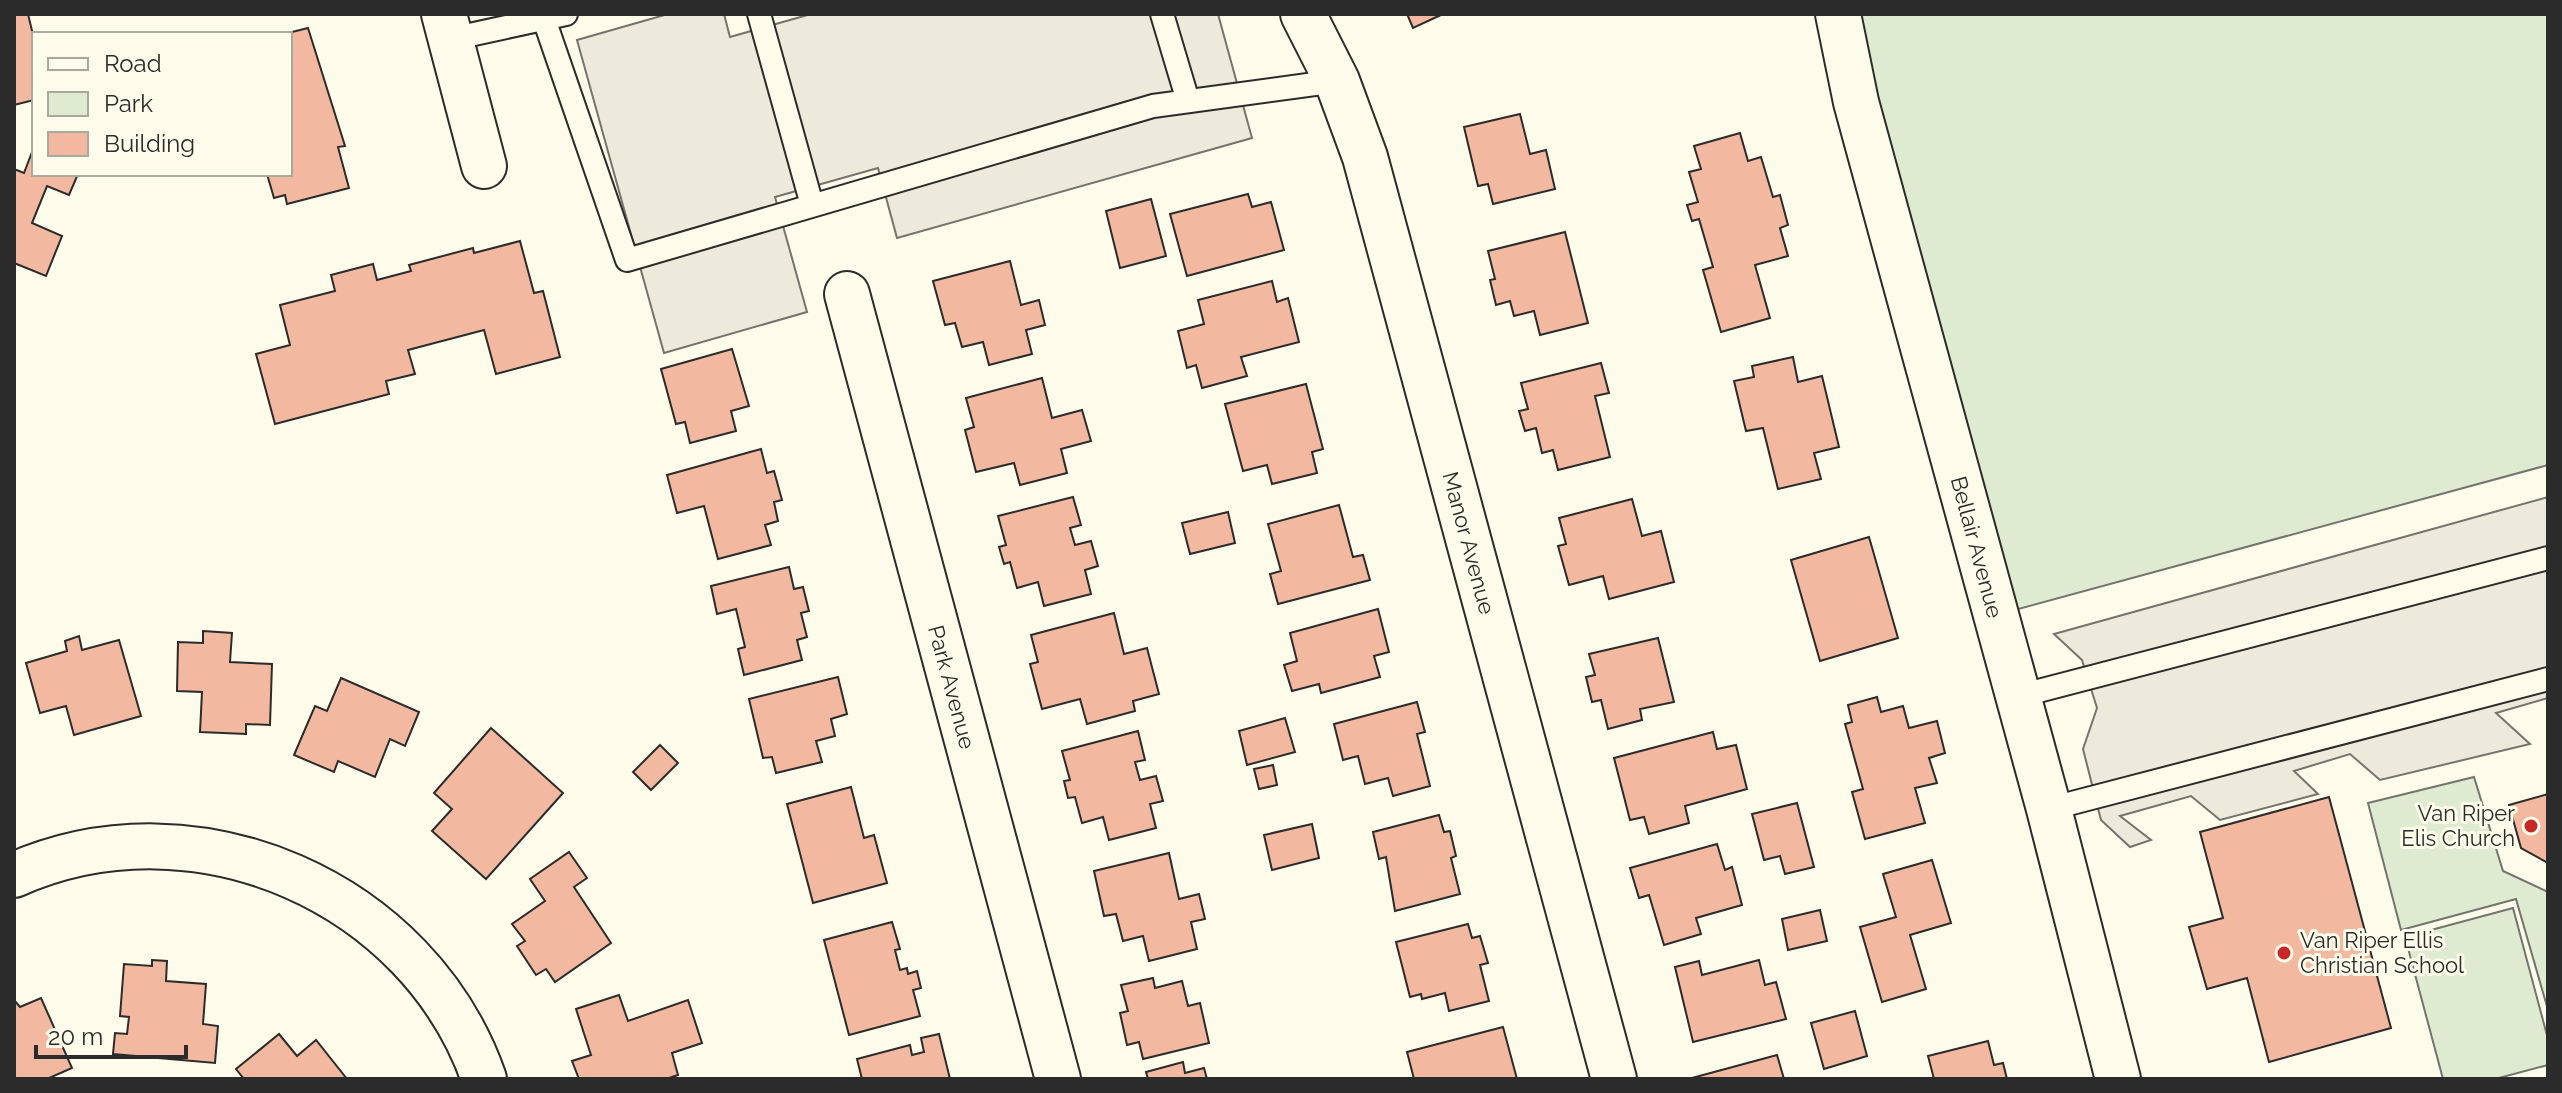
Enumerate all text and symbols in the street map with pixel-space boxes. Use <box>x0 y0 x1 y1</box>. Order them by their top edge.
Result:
legend <box>32 32 292 176</box>
text: Road <box>104 49 162 78</box>
text: Park <box>104 89 153 118</box>
text: Building <box>104 129 195 158</box>
street label: Manor Avenue <box>1437 469 1501 617</box>
street label: Bellair Avenue <box>1946 473 2008 621</box>
street label: Park Avenue <box>923 622 981 752</box>
place label: Van Riper Elis Church <box>2401 800 2515 851</box>
marker: Van Riper Elis Church <box>2522 817 2540 835</box>
place label: Van Riper Ellis Christian School <box>2300 927 2464 978</box>
marker: Van Riper Ellis Christian School <box>2275 944 2293 962</box>
scale bar <box>36 1009 186 1059</box>
text: 20 m <box>48 1022 103 1051</box>

